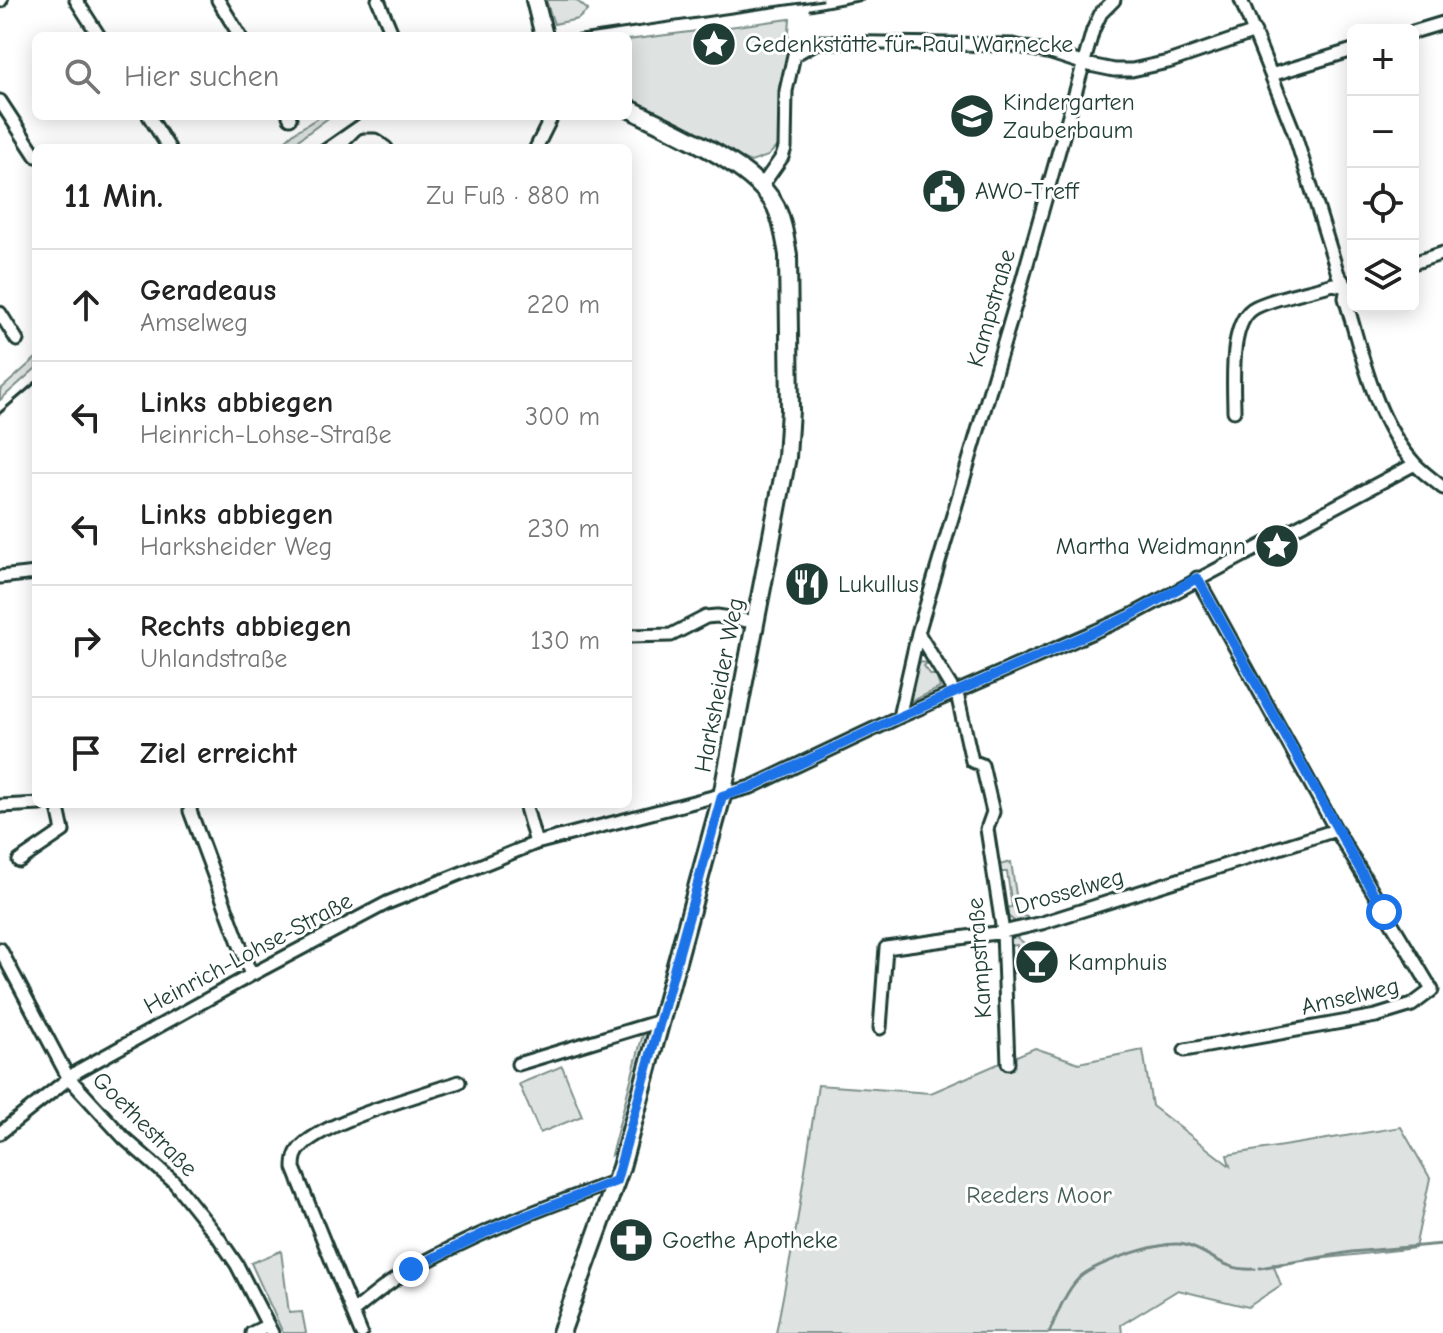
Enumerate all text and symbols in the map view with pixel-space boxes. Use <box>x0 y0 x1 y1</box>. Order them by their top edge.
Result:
place icon: Gedenkstätte für Paul Warnecke <box>690 20 738 68</box>
map controls <box>1347 24 1419 312</box>
button: + <box>1347 24 1419 96</box>
place label: Gedenkstätte für Paul Warnecke <box>745 30 1073 58</box>
search box <box>32 32 632 120</box>
icon: search <box>60 54 104 98</box>
text: Hier suchen <box>124 59 279 94</box>
place label: Kindergarten Zauberbaum <box>1003 88 1135 144</box>
school or university icon: Kindergarten Zauberbaum <box>948 92 996 140</box>
button: − <box>1347 96 1419 168</box>
public building icon: AWO-Treff <box>920 167 968 215</box>
button: locate <box>1347 168 1419 240</box>
text: 11 Min. <box>64 176 163 216</box>
place label: AWO-Treff <box>975 177 1080 205</box>
text: Zu Fuß · 880 m <box>426 181 600 211</box>
button: layers <box>1347 240 1419 312</box>
street label: Kampstraße <box>961 246 1021 370</box>
text: Geradeaus <box>140 273 276 308</box>
icon: ahead <box>64 283 108 327</box>
text: 220 m <box>527 290 600 320</box>
text: Amselweg <box>140 308 248 338</box>
text: Links abbiegen <box>140 385 333 420</box>
icon: left <box>64 395 108 439</box>
text: 300 m <box>525 402 600 432</box>
text: Heinrich-Lohse-Straße <box>140 420 391 450</box>
text: Links abbiegen <box>140 497 333 532</box>
icon: left <box>64 507 108 551</box>
text: 230 m <box>527 514 600 544</box>
place icon: Martha Weidmann <box>1253 522 1301 570</box>
text: Harksheider Weg <box>140 532 332 562</box>
place label: Martha Weidmann <box>1056 532 1246 560</box>
restaurant icon: Lukullus <box>783 560 831 608</box>
place label: Lukullus <box>838 570 919 598</box>
street label: Harksheider Weg <box>688 595 750 775</box>
text: Rechts abbiegen <box>140 609 352 644</box>
icon: right <box>64 619 108 663</box>
text: 130 m <box>531 626 600 656</box>
text: Uhlandstraße <box>140 644 287 674</box>
icon: arrive <box>64 731 108 775</box>
text: Ziel erreicht <box>140 736 297 771</box>
street label: Drosselweg <box>1011 862 1127 920</box>
street label: Heinrich-Lohse-Straße <box>139 886 357 1020</box>
route start <box>1366 894 1402 930</box>
street label: Kampstraße <box>961 897 997 1019</box>
bar icon: Kamphuis <box>1013 938 1061 986</box>
place label: Kamphuis <box>1068 948 1167 976</box>
street label: Amselweg <box>1298 971 1402 1021</box>
street label: Goethestraße <box>87 1066 203 1182</box>
park label: Reeders Moor <box>966 1181 1112 1209</box>
pharmacy icon: Goethe Apotheke <box>607 1216 655 1264</box>
place label: Goethe Apotheke <box>662 1226 838 1254</box>
route end <box>393 1251 429 1287</box>

